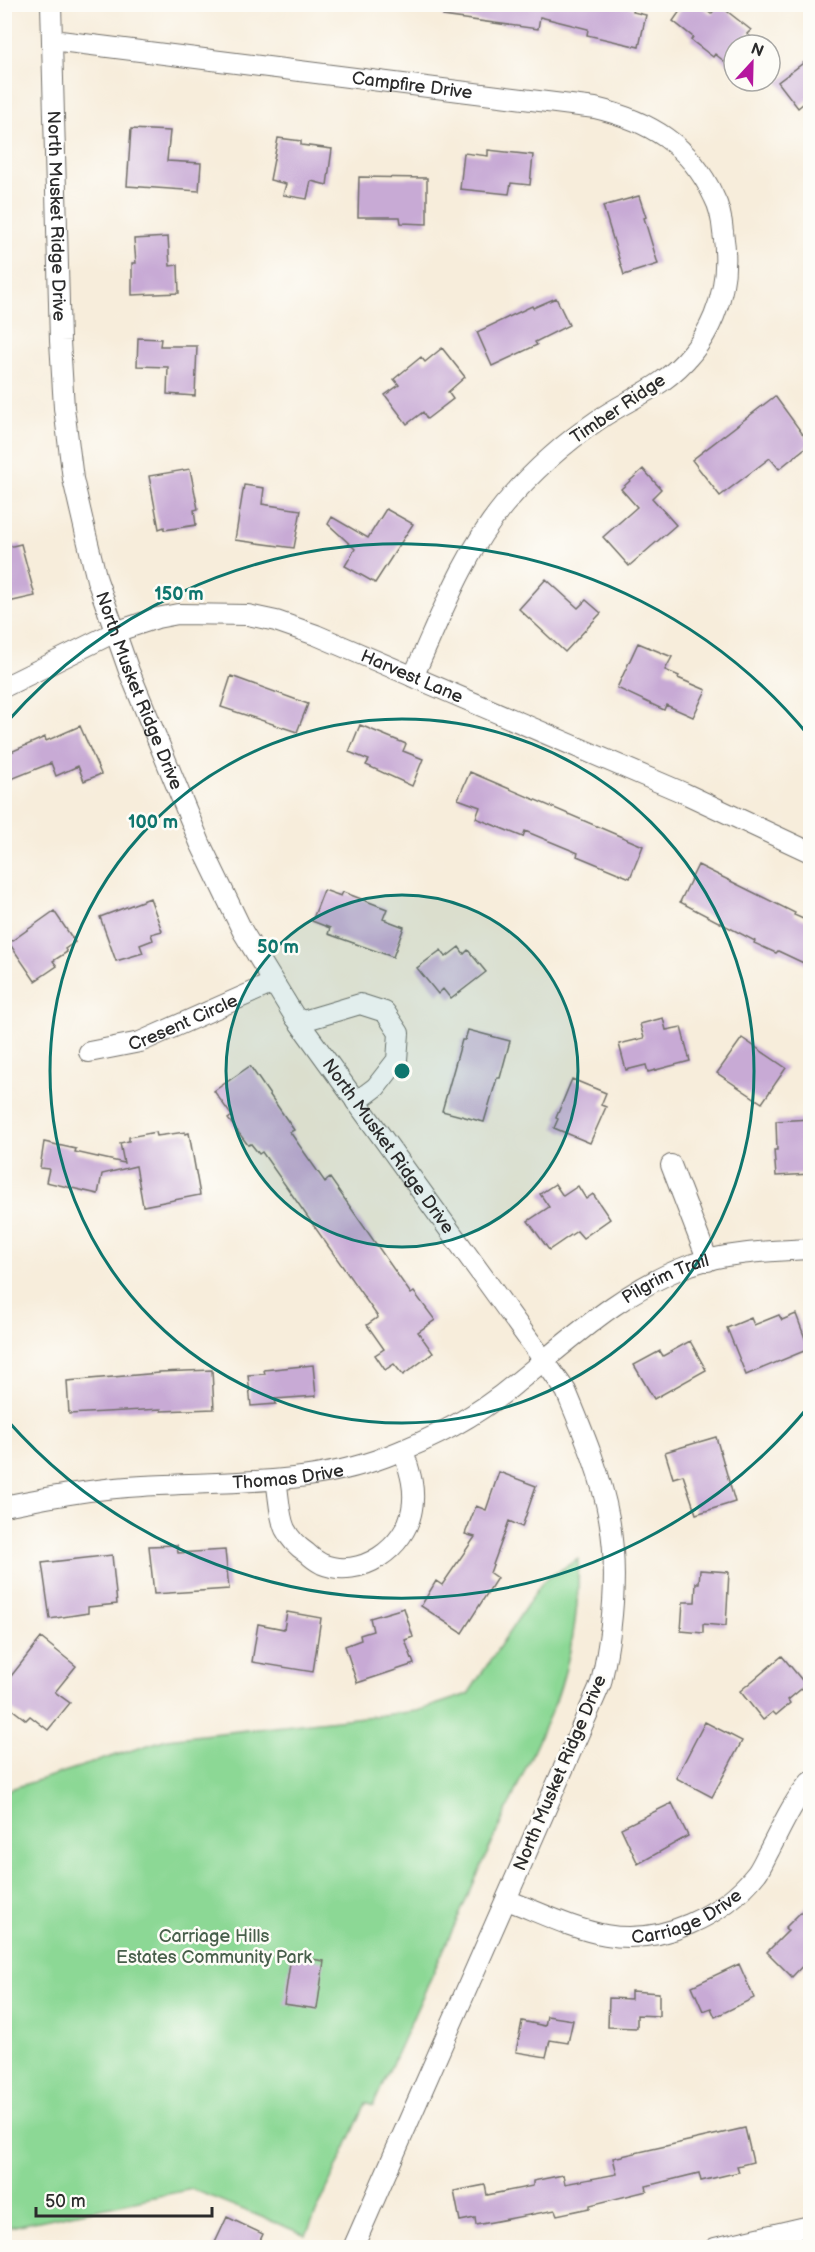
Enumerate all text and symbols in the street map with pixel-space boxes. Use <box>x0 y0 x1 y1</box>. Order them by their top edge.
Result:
north arrow <box>722 33 782 93</box>
text: N <box>748 39 766 62</box>
street label: Campfire Drive <box>351 67 474 103</box>
street label: North Musket Ridge Drive <box>43 110 70 322</box>
street label: Timber Ridge <box>567 369 670 448</box>
text: 150 m <box>154 584 204 605</box>
street label: North Musket Ridge Drive <box>91 589 187 793</box>
street label: Harvest Lane <box>358 645 467 708</box>
text: 100 m <box>128 812 178 833</box>
text: 50 m <box>257 937 299 958</box>
street label: Cresent Circle <box>127 989 241 1055</box>
street label: North Musket Ridge Drive <box>318 1055 459 1238</box>
centre of rings <box>392 1061 412 1081</box>
street label: Pilgrim Trail <box>618 1249 711 1308</box>
street label: Thomas Drive <box>232 1459 346 1493</box>
street label: North Musket Ridge Drive <box>509 1672 611 1874</box>
street label: Carriage Drive <box>631 1884 746 1948</box>
park label: Carriage Hills Estates Community Park <box>116 1926 312 1968</box>
scale bar <box>36 2180 212 2218</box>
text: 50 m <box>45 2191 86 2212</box>

